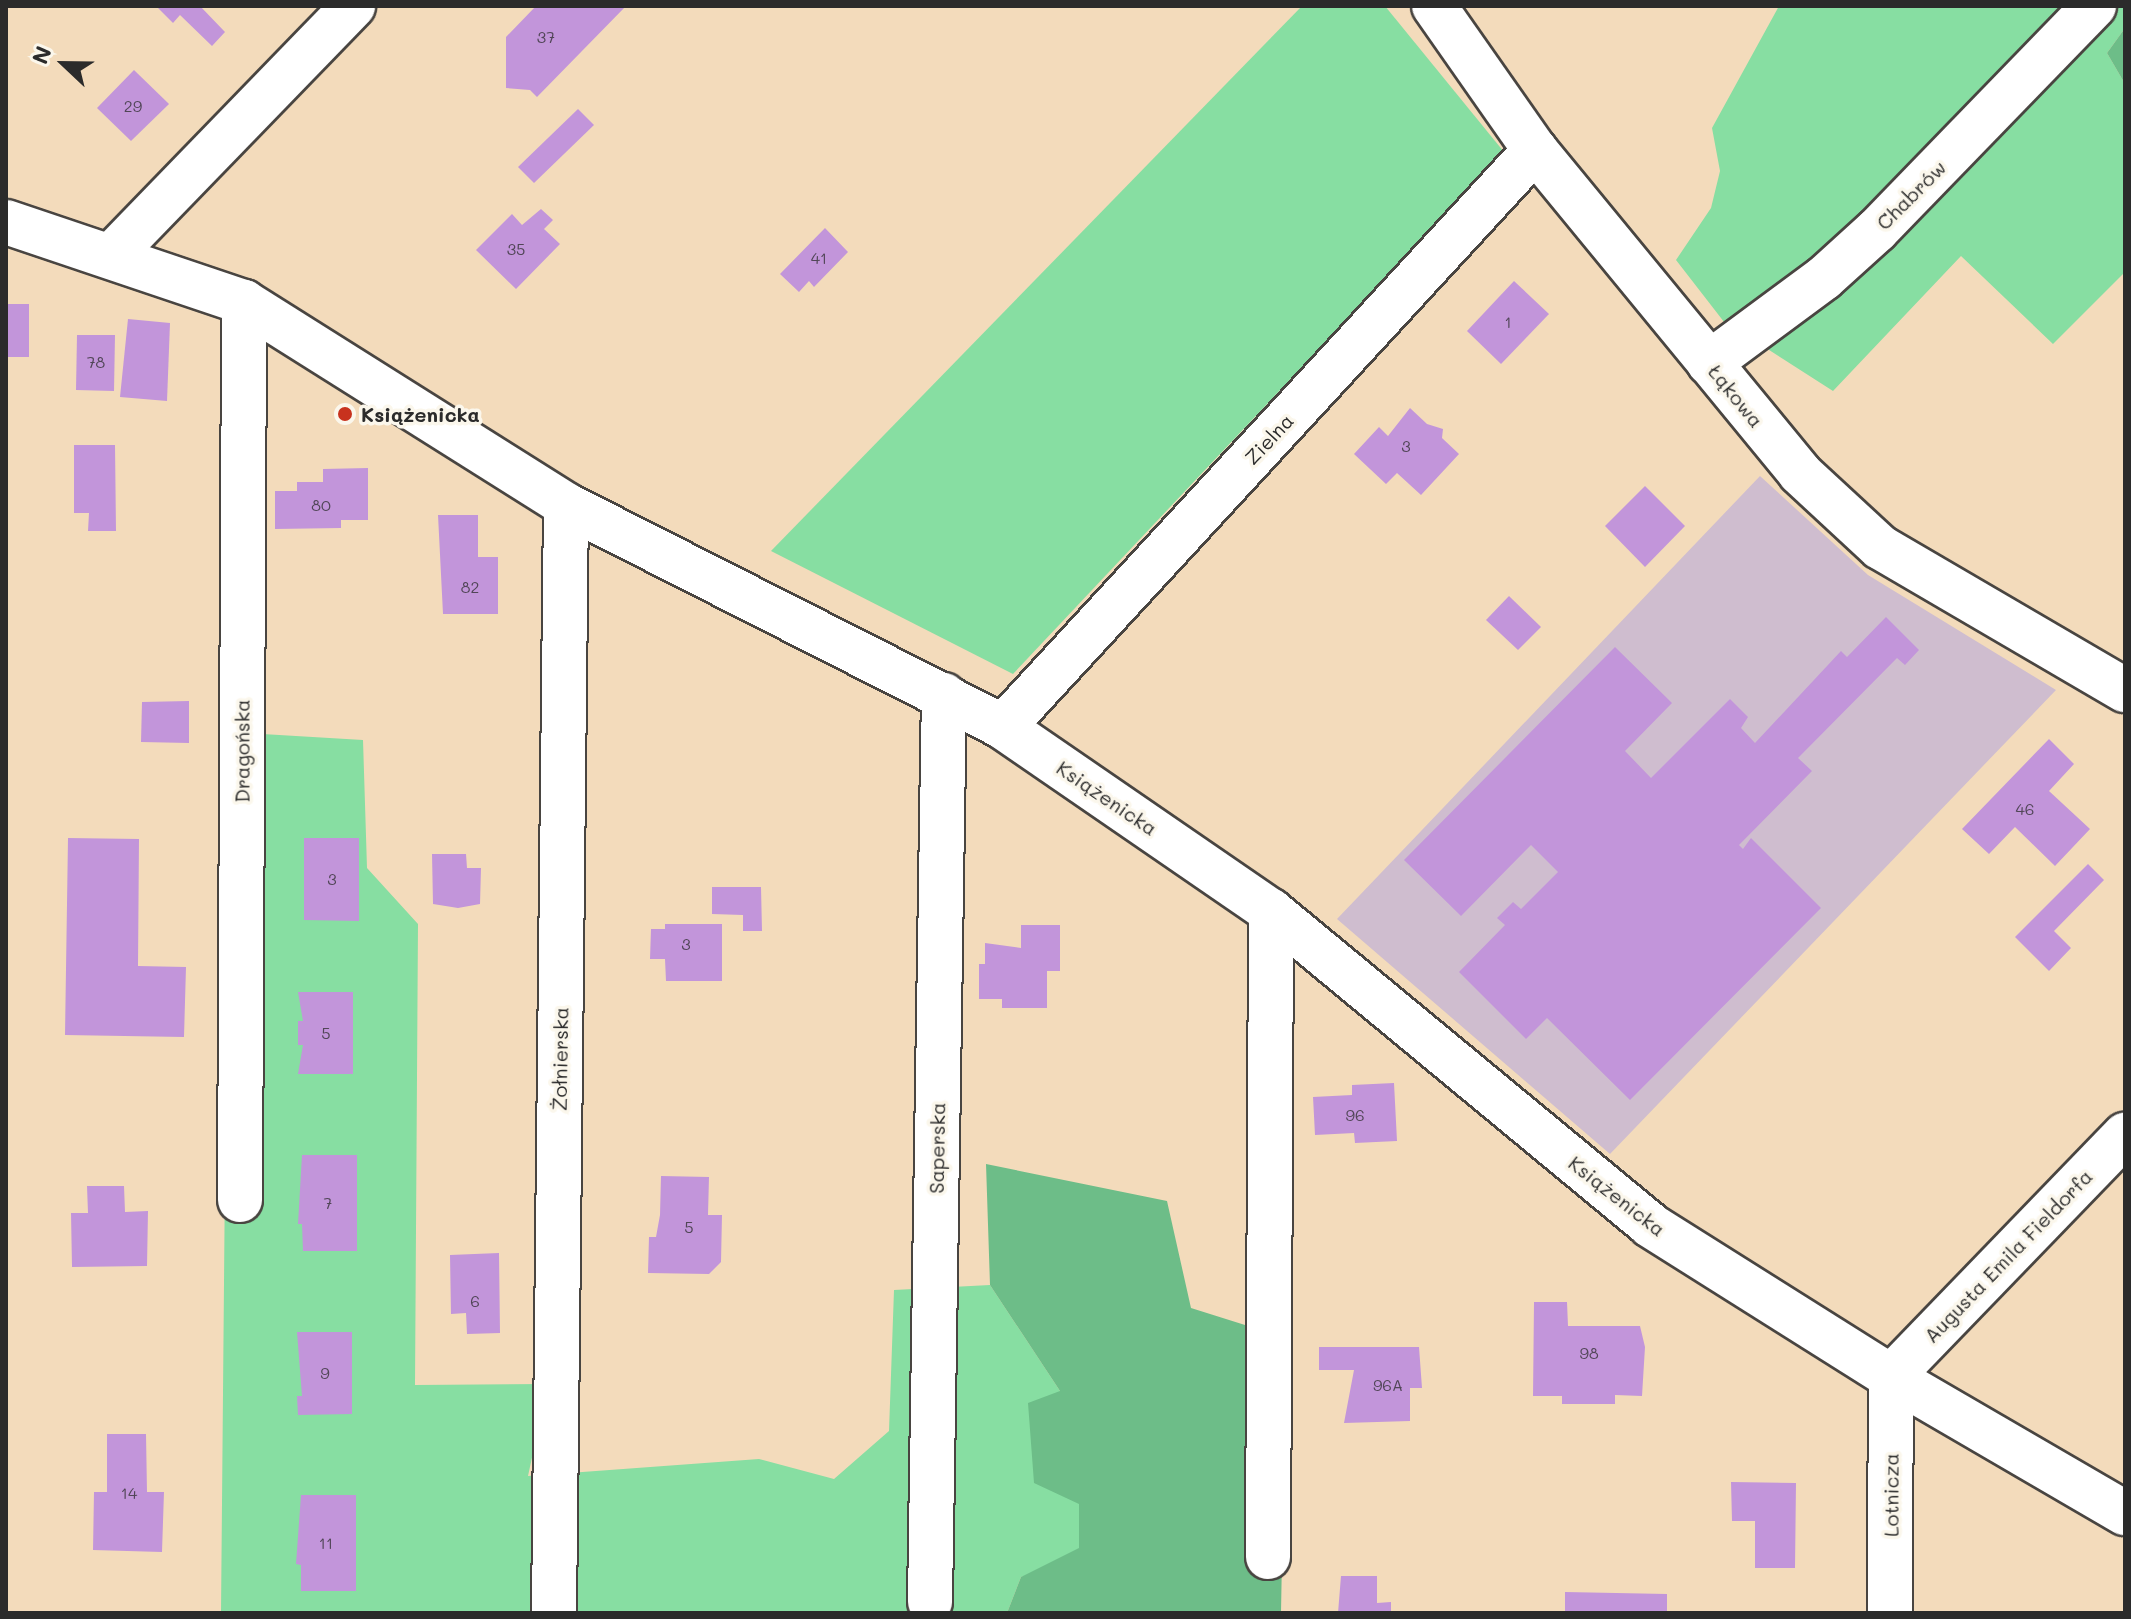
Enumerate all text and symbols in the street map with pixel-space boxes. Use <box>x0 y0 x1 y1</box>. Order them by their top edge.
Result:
north arrow <box>24 24 104 104</box>
house number: 37 <box>537 27 555 47</box>
text: N <box>25 42 58 68</box>
house number: 29 <box>124 96 142 116</box>
street label: Chabrów <box>1871 155 1951 235</box>
house number: 35 <box>507 239 525 259</box>
house number: 41 <box>811 248 827 268</box>
house number: 1 <box>1504 312 1512 332</box>
house number: 78 <box>87 352 105 372</box>
street label: Łąkowa <box>1704 360 1768 432</box>
place label: Książenicka <box>361 402 480 426</box>
marker: Książenicka <box>336 405 354 423</box>
street label: Zielna <box>1240 409 1298 469</box>
house number: 3 <box>1401 436 1411 456</box>
house number: 80 <box>311 495 331 515</box>
house number: 82 <box>461 577 479 597</box>
street label: Dragońska <box>230 699 254 803</box>
street label: Książenicka <box>1052 756 1162 840</box>
house number: 46 <box>2015 799 2035 819</box>
house number: 3 <box>327 869 337 889</box>
house number: 3 <box>681 934 691 954</box>
street label: Żołnierska <box>547 1007 573 1111</box>
house number: 5 <box>321 1023 331 1043</box>
street label: Saperska <box>924 1102 950 1194</box>
house number: 96 <box>1345 1105 1365 1125</box>
street label: Książenicka <box>1564 1151 1670 1241</box>
street label: Augusta Emila Fieldorfa <box>1919 1164 2097 1348</box>
house number: 7 <box>324 1193 332 1213</box>
house number: 5 <box>684 1217 694 1237</box>
house number: 6 <box>470 1291 480 1311</box>
house number: 98 <box>1579 1343 1599 1363</box>
house number: 9 <box>320 1363 330 1383</box>
house number: 96A <box>1373 1375 1403 1395</box>
street label: Lotnicza <box>1879 1453 1903 1537</box>
house number: 14 <box>121 1483 137 1503</box>
house number: 11 <box>319 1533 333 1553</box>

